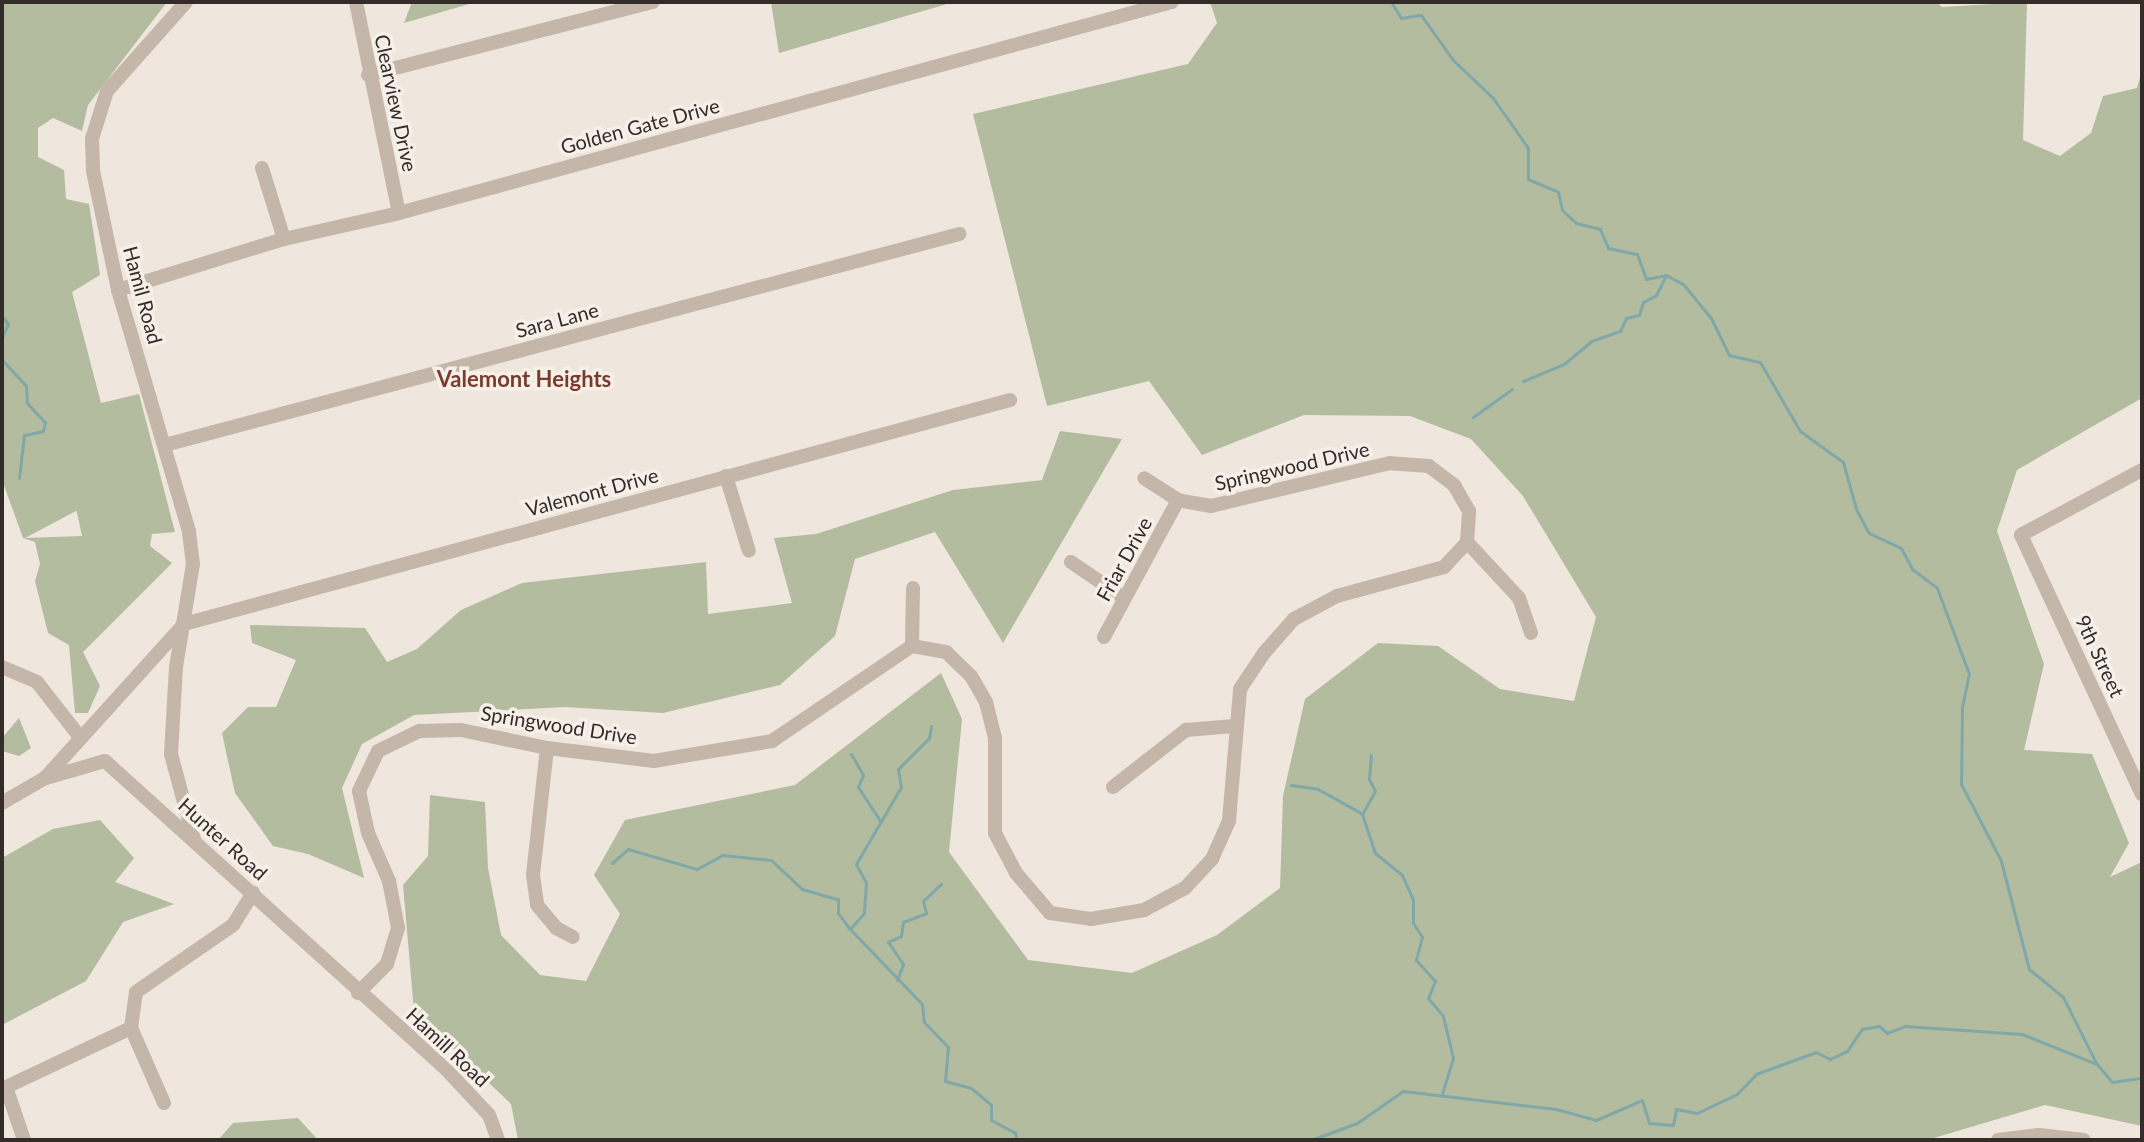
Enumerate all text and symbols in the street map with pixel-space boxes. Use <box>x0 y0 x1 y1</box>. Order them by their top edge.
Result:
street label: Clearview Drive <box>370 32 422 174</box>
street label: Golden Gate Drive <box>558 93 722 159</box>
street label: Hamil Road <box>118 243 168 347</box>
street label: Sara Lane <box>513 297 601 343</box>
district label: Valemont Heights <box>437 366 611 392</box>
street label: Springwood Drive <box>1212 437 1372 495</box>
street label: Valemont Drive <box>523 463 661 521</box>
street label: Friar Drive <box>1091 513 1157 605</box>
street label: 9th Street <box>2071 611 2129 701</box>
street label: Springwood Drive <box>479 701 639 749</box>
street label: Hunter Road <box>173 793 273 885</box>
street label: Hamill Road <box>401 1002 495 1092</box>

